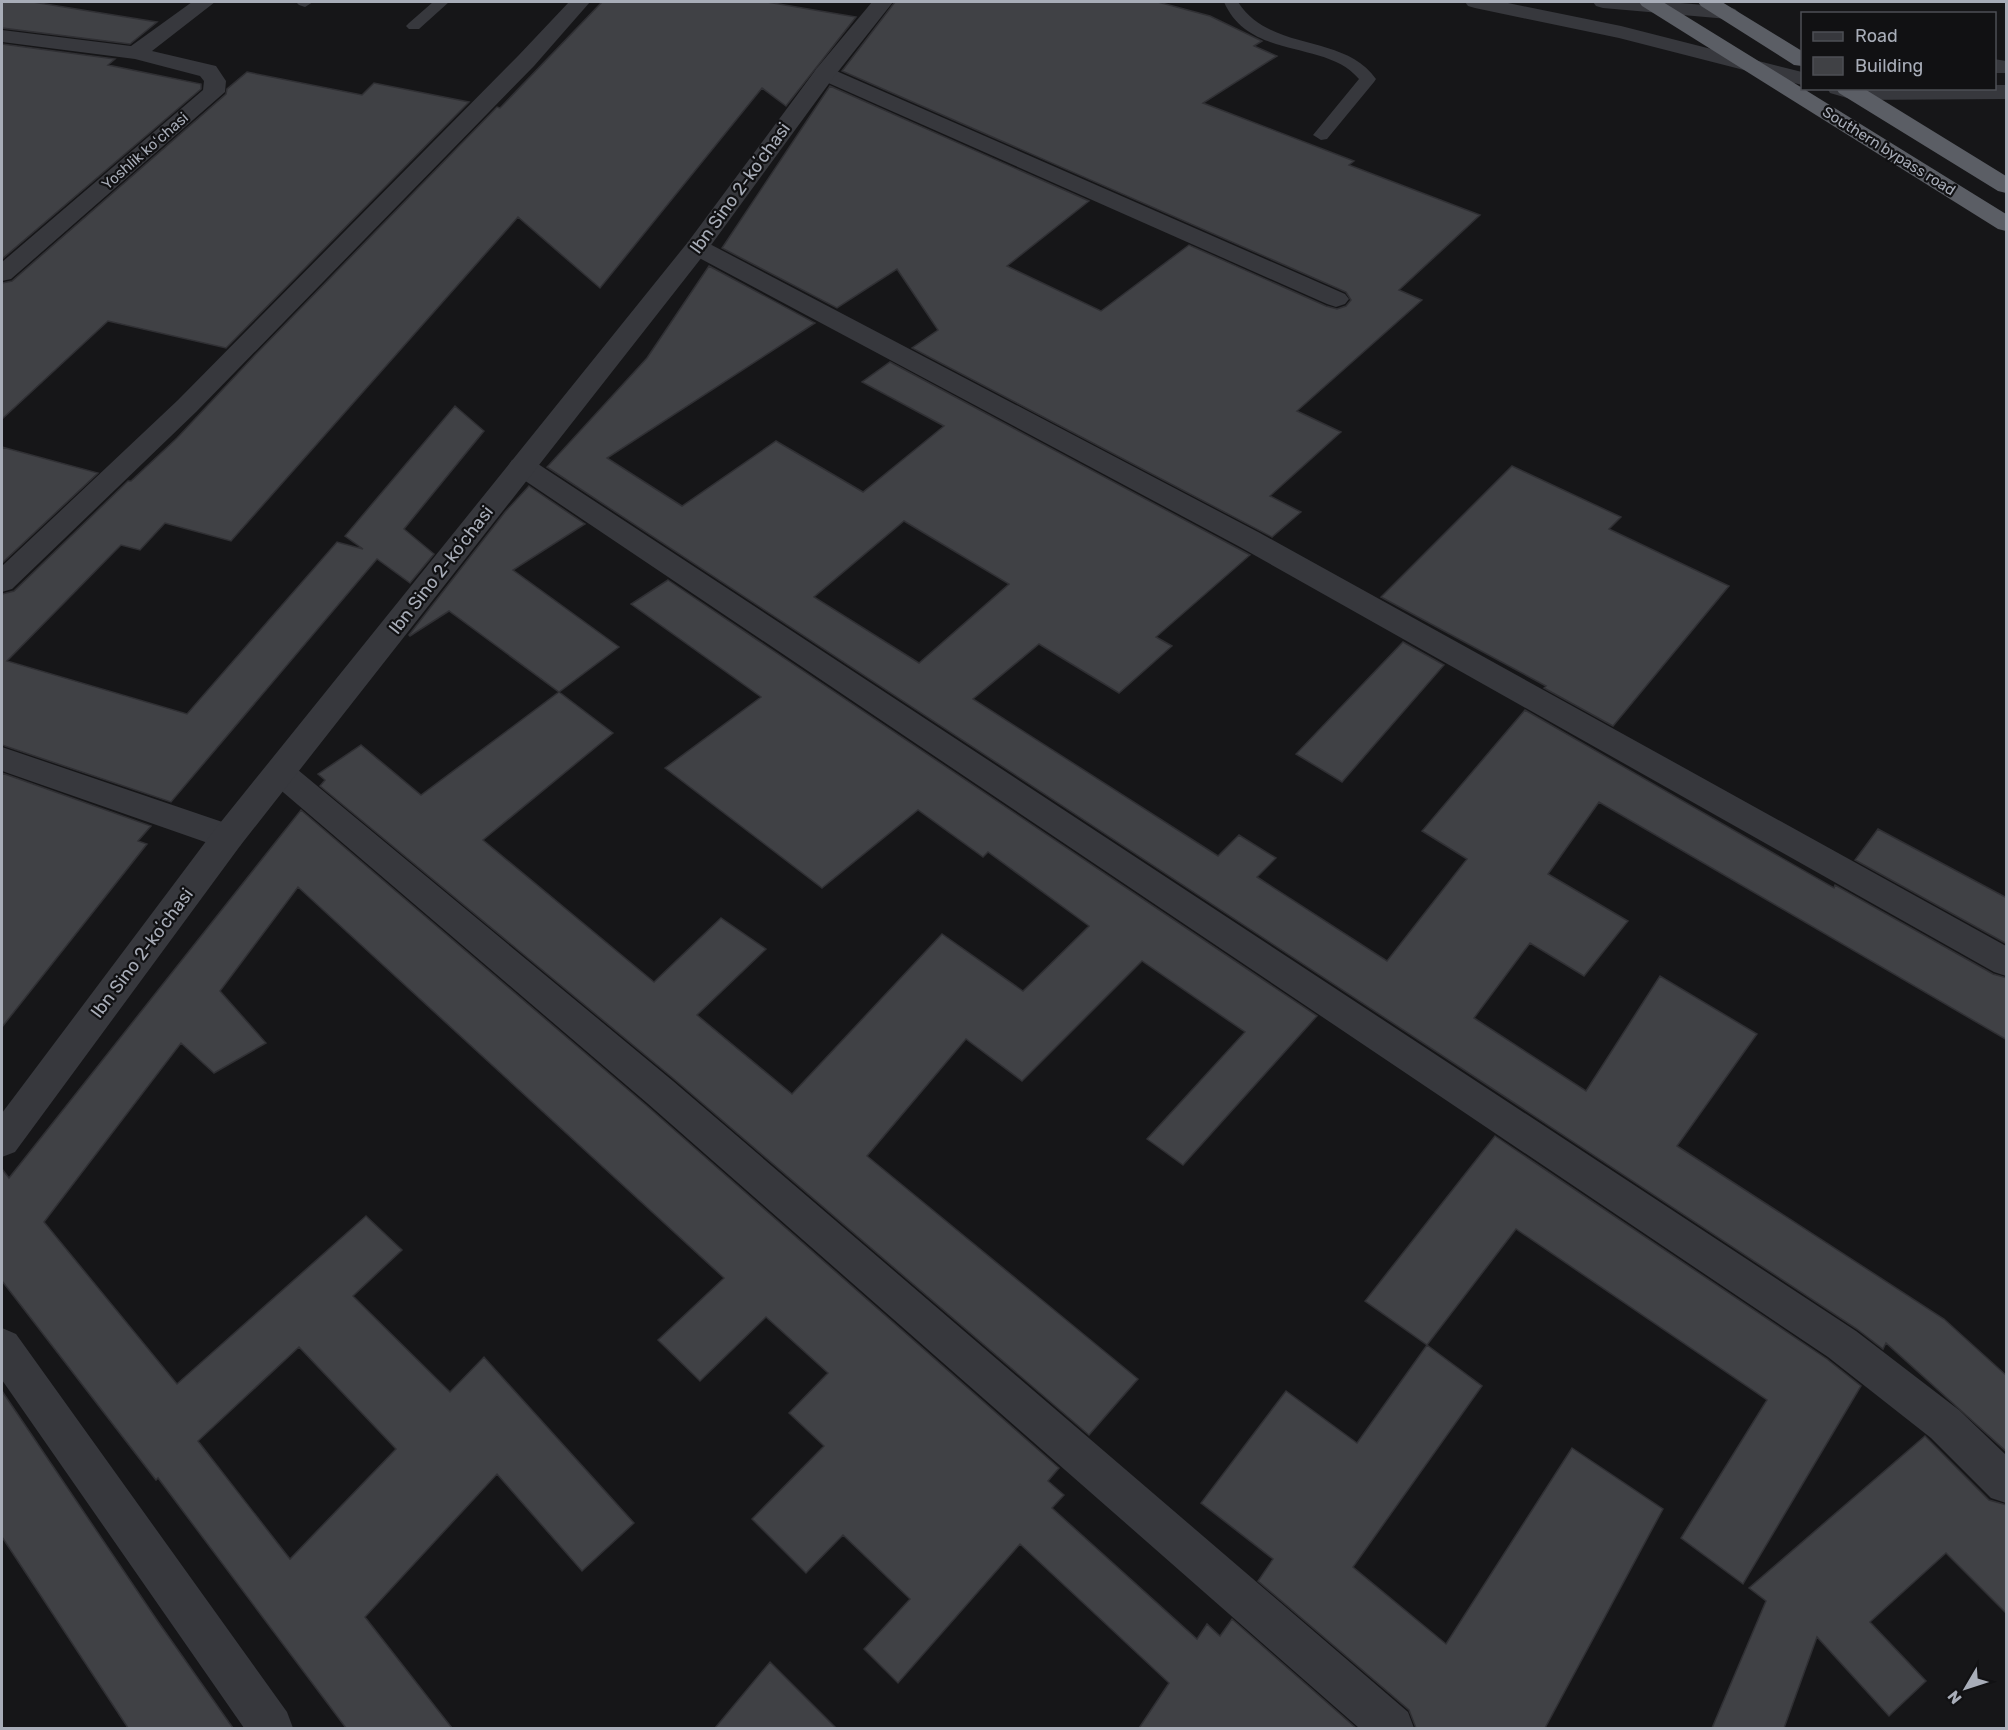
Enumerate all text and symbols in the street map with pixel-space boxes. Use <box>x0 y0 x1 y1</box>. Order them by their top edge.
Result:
legend <box>1801 12 1996 90</box>
text: Road <box>1855 25 1898 47</box>
text: Building <box>1855 55 1923 77</box>
street label: Southern bypass road <box>1819 103 1959 199</box>
street label: Yoshlik koʻchasi <box>98 109 192 193</box>
street label: Ibn Sino 2-koʼchasi <box>685 118 795 258</box>
street label: Ibn Sino 2-koʼchasi <box>384 501 498 639</box>
street label: Ibn Sino 2-koʼchasi <box>86 884 198 1022</box>
north arrow <box>1936 1658 1996 1718</box>
text: N <box>1944 1687 1966 1708</box>

